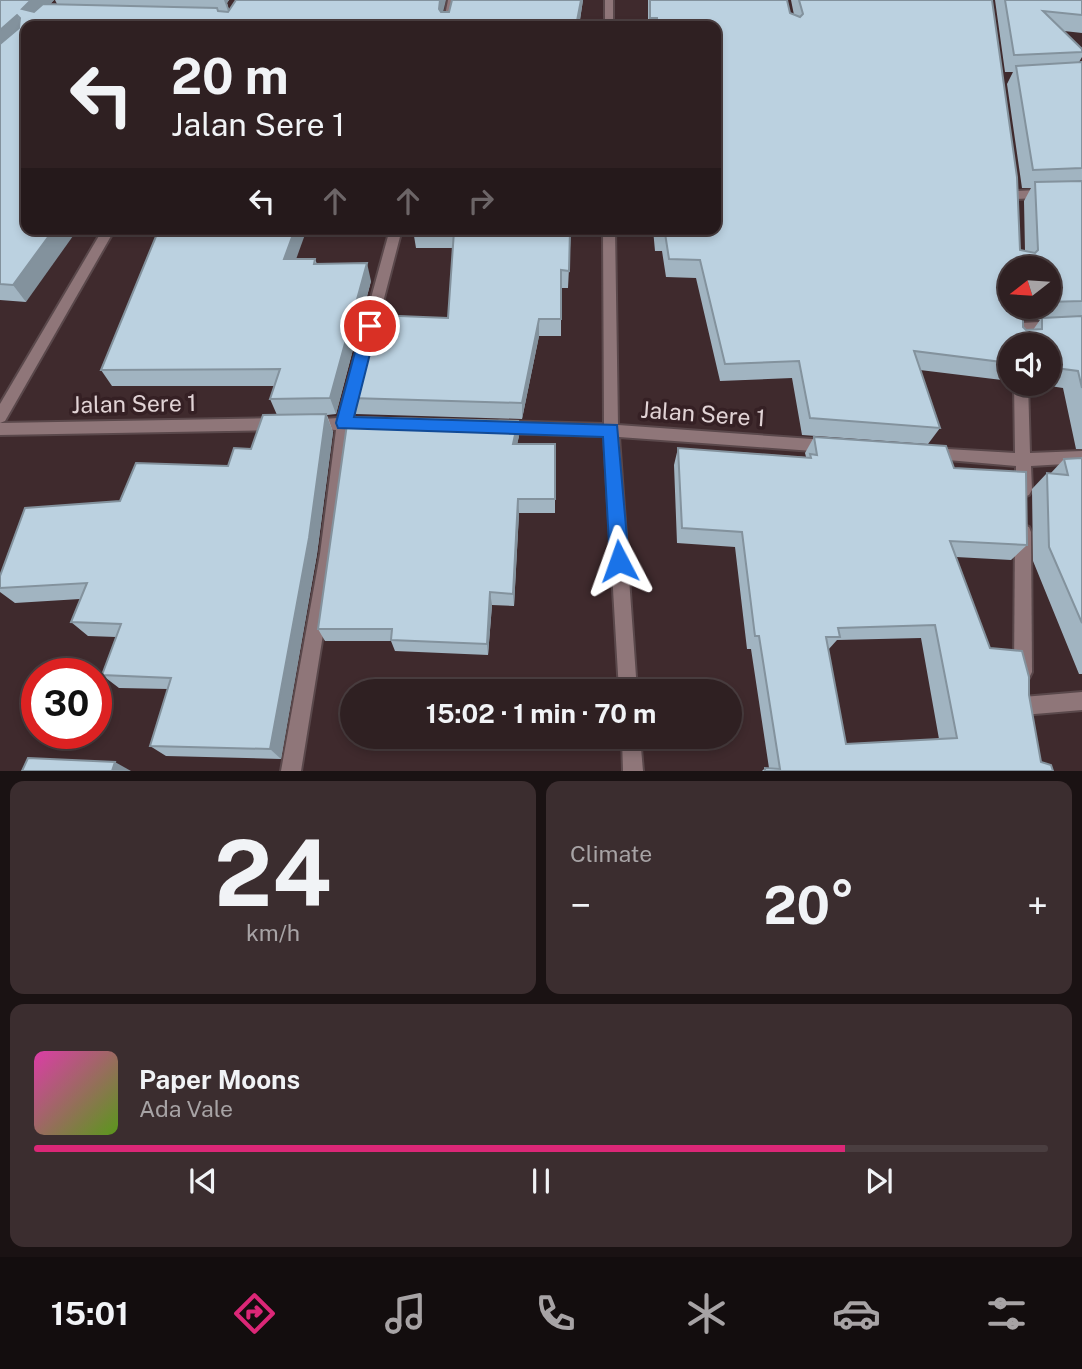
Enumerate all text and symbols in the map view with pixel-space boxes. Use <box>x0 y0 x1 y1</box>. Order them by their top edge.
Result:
text: 20 m <box>171 47 289 105</box>
icon: left <box>56 49 147 140</box>
text: Jalan Sere 1 <box>171 106 345 143</box>
icon: left <box>243 182 281 220</box>
icon: ahead <box>316 182 354 220</box>
icon: ahead <box>389 182 427 220</box>
icon: right <box>462 182 500 220</box>
north arrow <box>998 256 1060 318</box>
map controls <box>998 256 1061 396</box>
pin <box>340 296 400 356</box>
icon: arrive <box>351 307 389 345</box>
button: sound <box>998 333 1061 396</box>
street label: Jalan Sere 1 <box>71 389 197 418</box>
street label: Jalan Sere 1 <box>640 396 766 431</box>
position arrow <box>582 524 656 598</box>
speed limit sign: 30 <box>21 658 112 749</box>
text: 15:02 · 1 min · 70 m <box>426 698 656 729</box>
text: 24 <box>214 820 332 926</box>
text: Climate <box>570 840 652 867</box>
text: 20° <box>763 875 855 936</box>
text: − <box>570 883 591 928</box>
text: + <box>1027 883 1048 928</box>
text: km/h <box>246 919 300 946</box>
text: Paper Moons <box>139 1064 300 1095</box>
text: Ada Vale <box>139 1095 233 1122</box>
icon: previous <box>184 1162 222 1200</box>
icon: pause <box>522 1162 560 1200</box>
icon: next <box>860 1162 898 1200</box>
icon: directions <box>230 1289 279 1338</box>
icon: music <box>381 1289 430 1338</box>
icon: phone <box>531 1289 580 1338</box>
icon: climate <box>682 1289 731 1338</box>
icon: car <box>832 1289 881 1338</box>
icon: filters <box>982 1289 1031 1338</box>
text: 15:01 <box>51 1295 129 1332</box>

